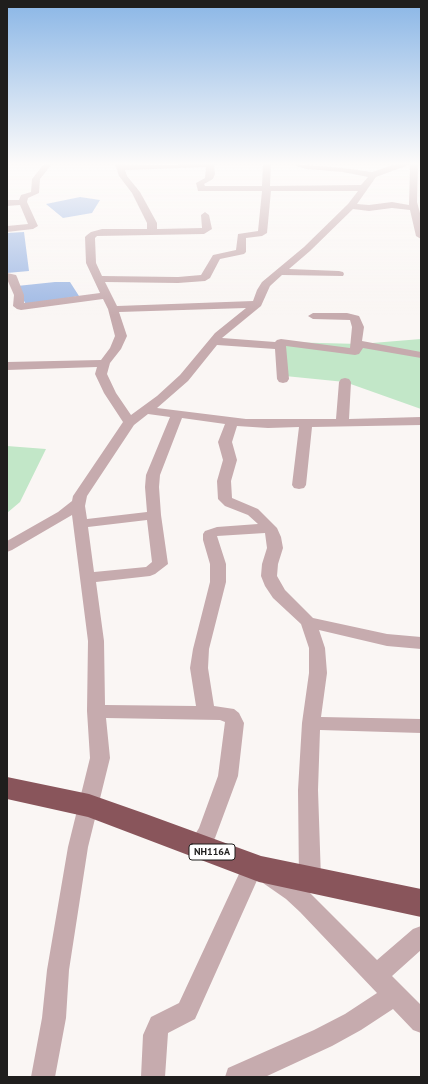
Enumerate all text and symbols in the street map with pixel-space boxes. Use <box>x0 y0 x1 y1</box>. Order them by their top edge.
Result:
road number: NH116A <box>189 844 235 860</box>

